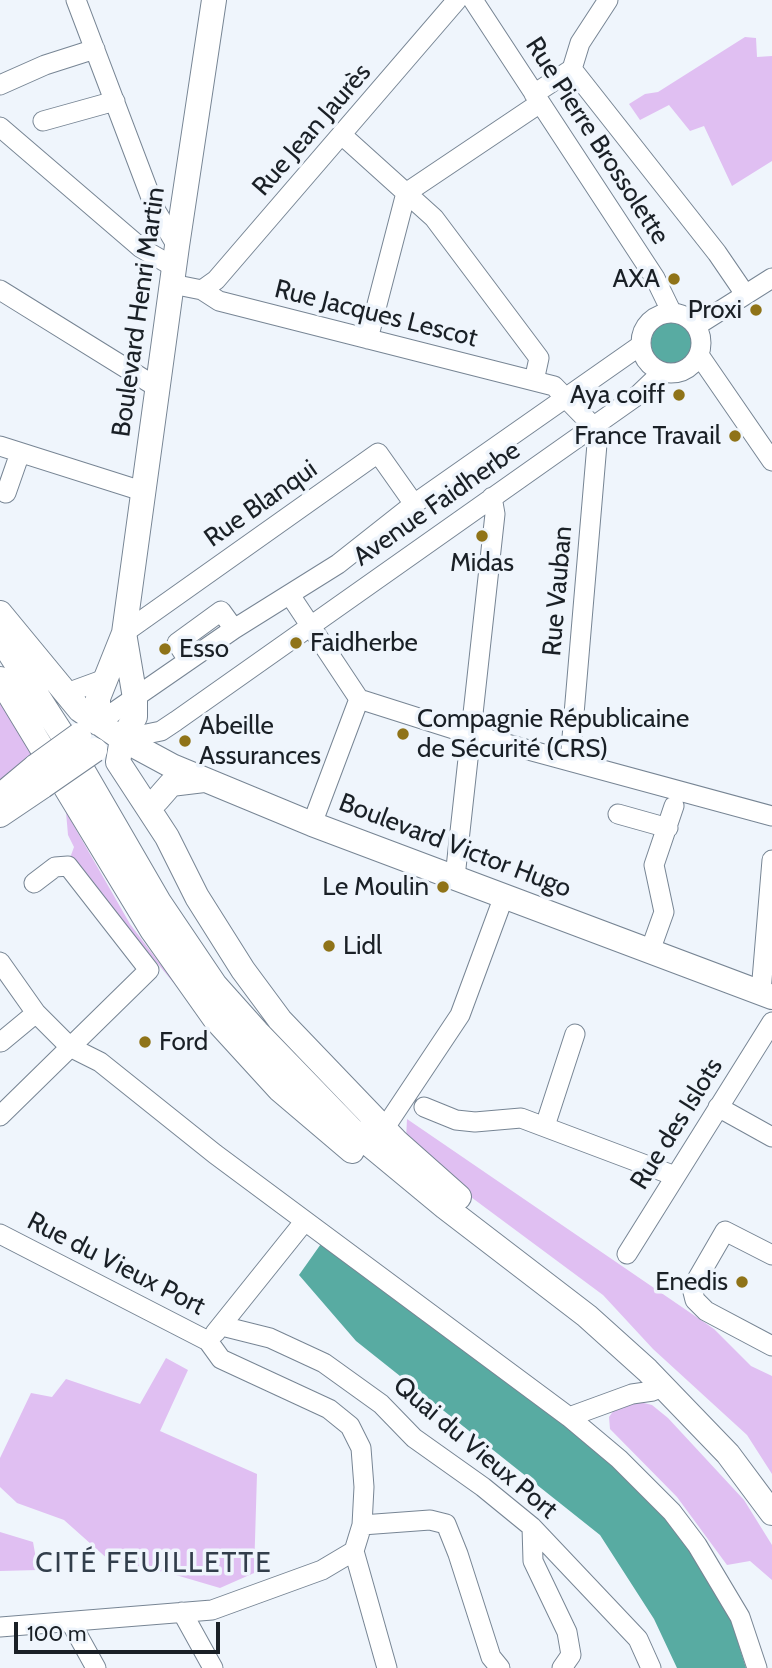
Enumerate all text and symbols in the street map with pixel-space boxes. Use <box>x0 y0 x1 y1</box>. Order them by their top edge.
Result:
street label: Rue Pierre Brossolette <box>518 32 676 250</box>
street label: Rue Jean Jaurès <box>246 57 378 203</box>
street label: Boulevard Henri Martin <box>106 185 172 439</box>
place label: AXA <box>613 263 660 295</box>
marker: AXA <box>666 271 682 287</box>
street label: Rue Jacques Lescot <box>271 274 481 354</box>
place label: Proxi <box>688 294 742 326</box>
marker: Proxi <box>748 302 764 318</box>
place label: Aya coiff <box>570 379 665 411</box>
marker: Aya coiff <box>671 387 687 403</box>
place label: France Travail <box>574 420 721 452</box>
marker: France Travail <box>727 428 743 444</box>
street label: Avenue Faidherbe <box>348 435 526 573</box>
street label: Rue Blanqui <box>199 454 323 554</box>
street label: Rue Vauban <box>537 525 579 657</box>
marker: Midas <box>474 528 490 544</box>
place label: Midas <box>450 547 514 579</box>
place label: Faidherbe <box>310 627 418 659</box>
place label: Esso <box>179 633 229 665</box>
marker: Faidherbe <box>288 635 304 651</box>
marker: Esso <box>157 641 173 657</box>
place label: Compagnie Républicaine de Sécurité (CRS) <box>417 703 689 764</box>
place label: Abeille Assurances <box>199 710 321 772</box>
marker: Compagnie Républicaine de Sécurité (CRS) <box>395 726 411 742</box>
marker: Abeille Assurances <box>177 733 193 749</box>
street label: Boulevard Victor Hugo <box>334 787 576 905</box>
place label: Le Moulin <box>322 871 429 903</box>
marker: Le Moulin <box>435 879 451 895</box>
place label: Lidl <box>343 930 382 962</box>
marker: Lidl <box>321 938 337 954</box>
place label: Ford <box>159 1026 208 1058</box>
marker: Ford <box>137 1034 153 1050</box>
street label: Rue des Islots <box>624 1052 730 1196</box>
street label: Rue du Vieux Port <box>22 1206 210 1322</box>
place label: Enedis <box>655 1266 728 1298</box>
marker: Enedis <box>734 1274 750 1290</box>
street label: Quai du Vieux Port <box>387 1370 563 1526</box>
district label: CITÉ FEUILLETTE <box>37 1547 271 1581</box>
scale bar <box>18 1608 224 1652</box>
text: 100 m <box>27 1621 86 1646</box>

